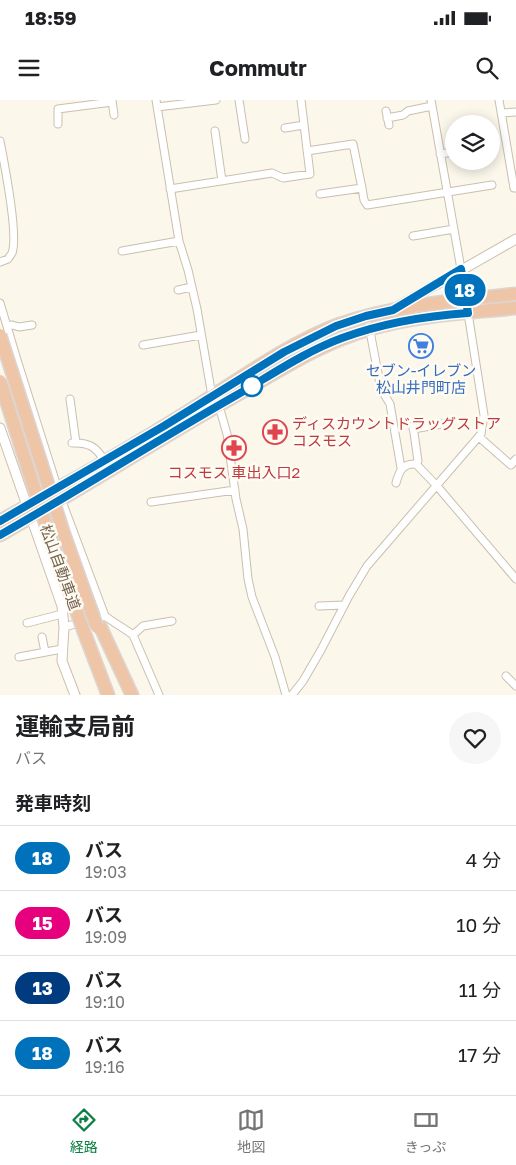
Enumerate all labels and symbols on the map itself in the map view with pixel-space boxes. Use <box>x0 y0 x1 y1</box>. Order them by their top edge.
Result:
line badge: 18 <box>442 274 488 306</box>
supermarket icon: セブン-イレブン 松山井門町店 <box>408 333 434 359</box>
place label: セブン-イレブン 松山井門町店 <box>366 361 476 396</box>
unlabelled marker <box>241 375 263 397</box>
place label: ディスカウントドラッグストア コスモス <box>292 414 501 449</box>
pharmacy icon: ディスカウントドラッグストア コスモス <box>262 419 288 445</box>
pharmacy icon: コスモス 車出入口2 <box>221 435 247 461</box>
place label: コスモス 車出入口2 <box>168 463 300 481</box>
street label: 松山自動車道 <box>37 522 85 612</box>

